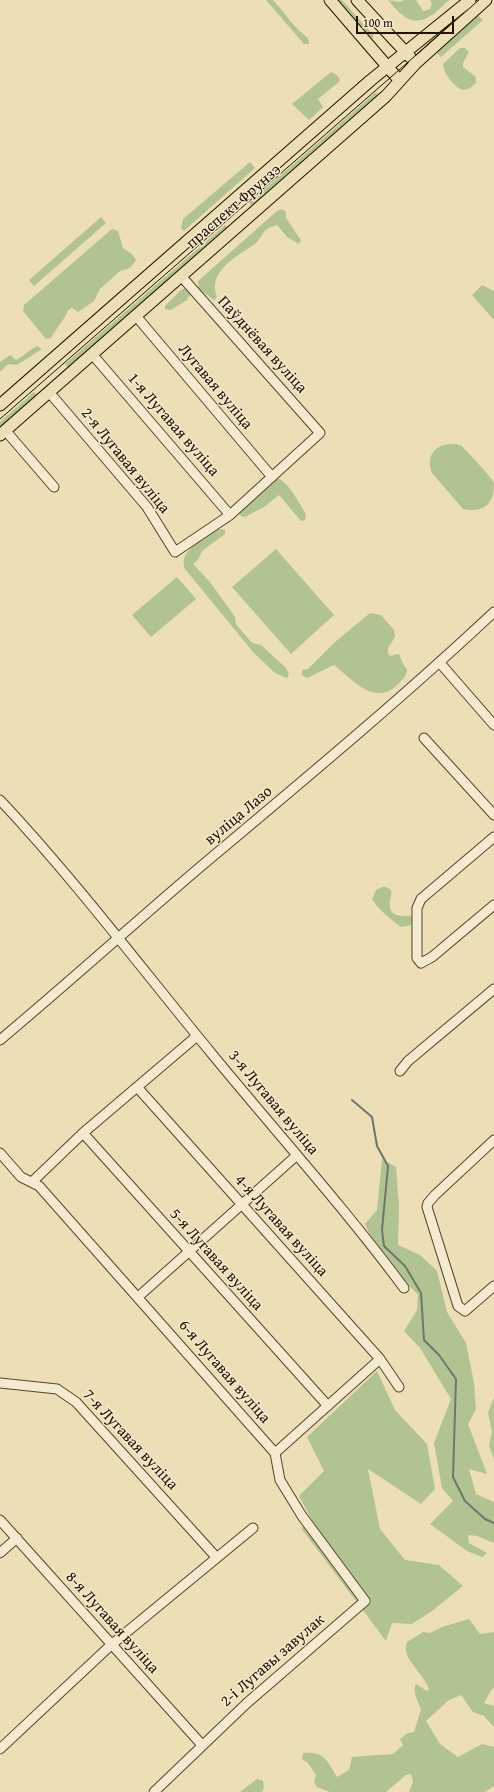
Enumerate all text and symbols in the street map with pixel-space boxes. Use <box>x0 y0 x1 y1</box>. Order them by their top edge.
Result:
scale bar <box>358 8 456 34</box>
text: 100 m <box>363 14 393 31</box>
street label: праспект Фрунзэ <box>183 161 285 253</box>
street label: Паўднёвая вуліца <box>213 292 311 398</box>
street label: Лугавая вуліца <box>174 340 256 434</box>
street label: 1-я Лугавая вуліца <box>123 369 223 481</box>
street label: 2-я Лугавая вуліца <box>76 404 174 518</box>
street label: вуліца Лазо <box>201 782 277 850</box>
street label: 3-я Лугавая вуліца <box>224 1047 322 1159</box>
street label: 4-я Лугавая вуліца <box>230 1171 332 1281</box>
street label: 5-я Лугавая вуліца <box>165 1205 267 1315</box>
street label: 6-я Лугавая вуліца <box>174 1316 274 1428</box>
street label: 7-я Лугавая вуліца <box>78 1386 182 1494</box>
street label: 8-я Лугавая вуліца <box>61 1568 163 1678</box>
street label: 2-і Лугавы завулак <box>217 1611 329 1711</box>

